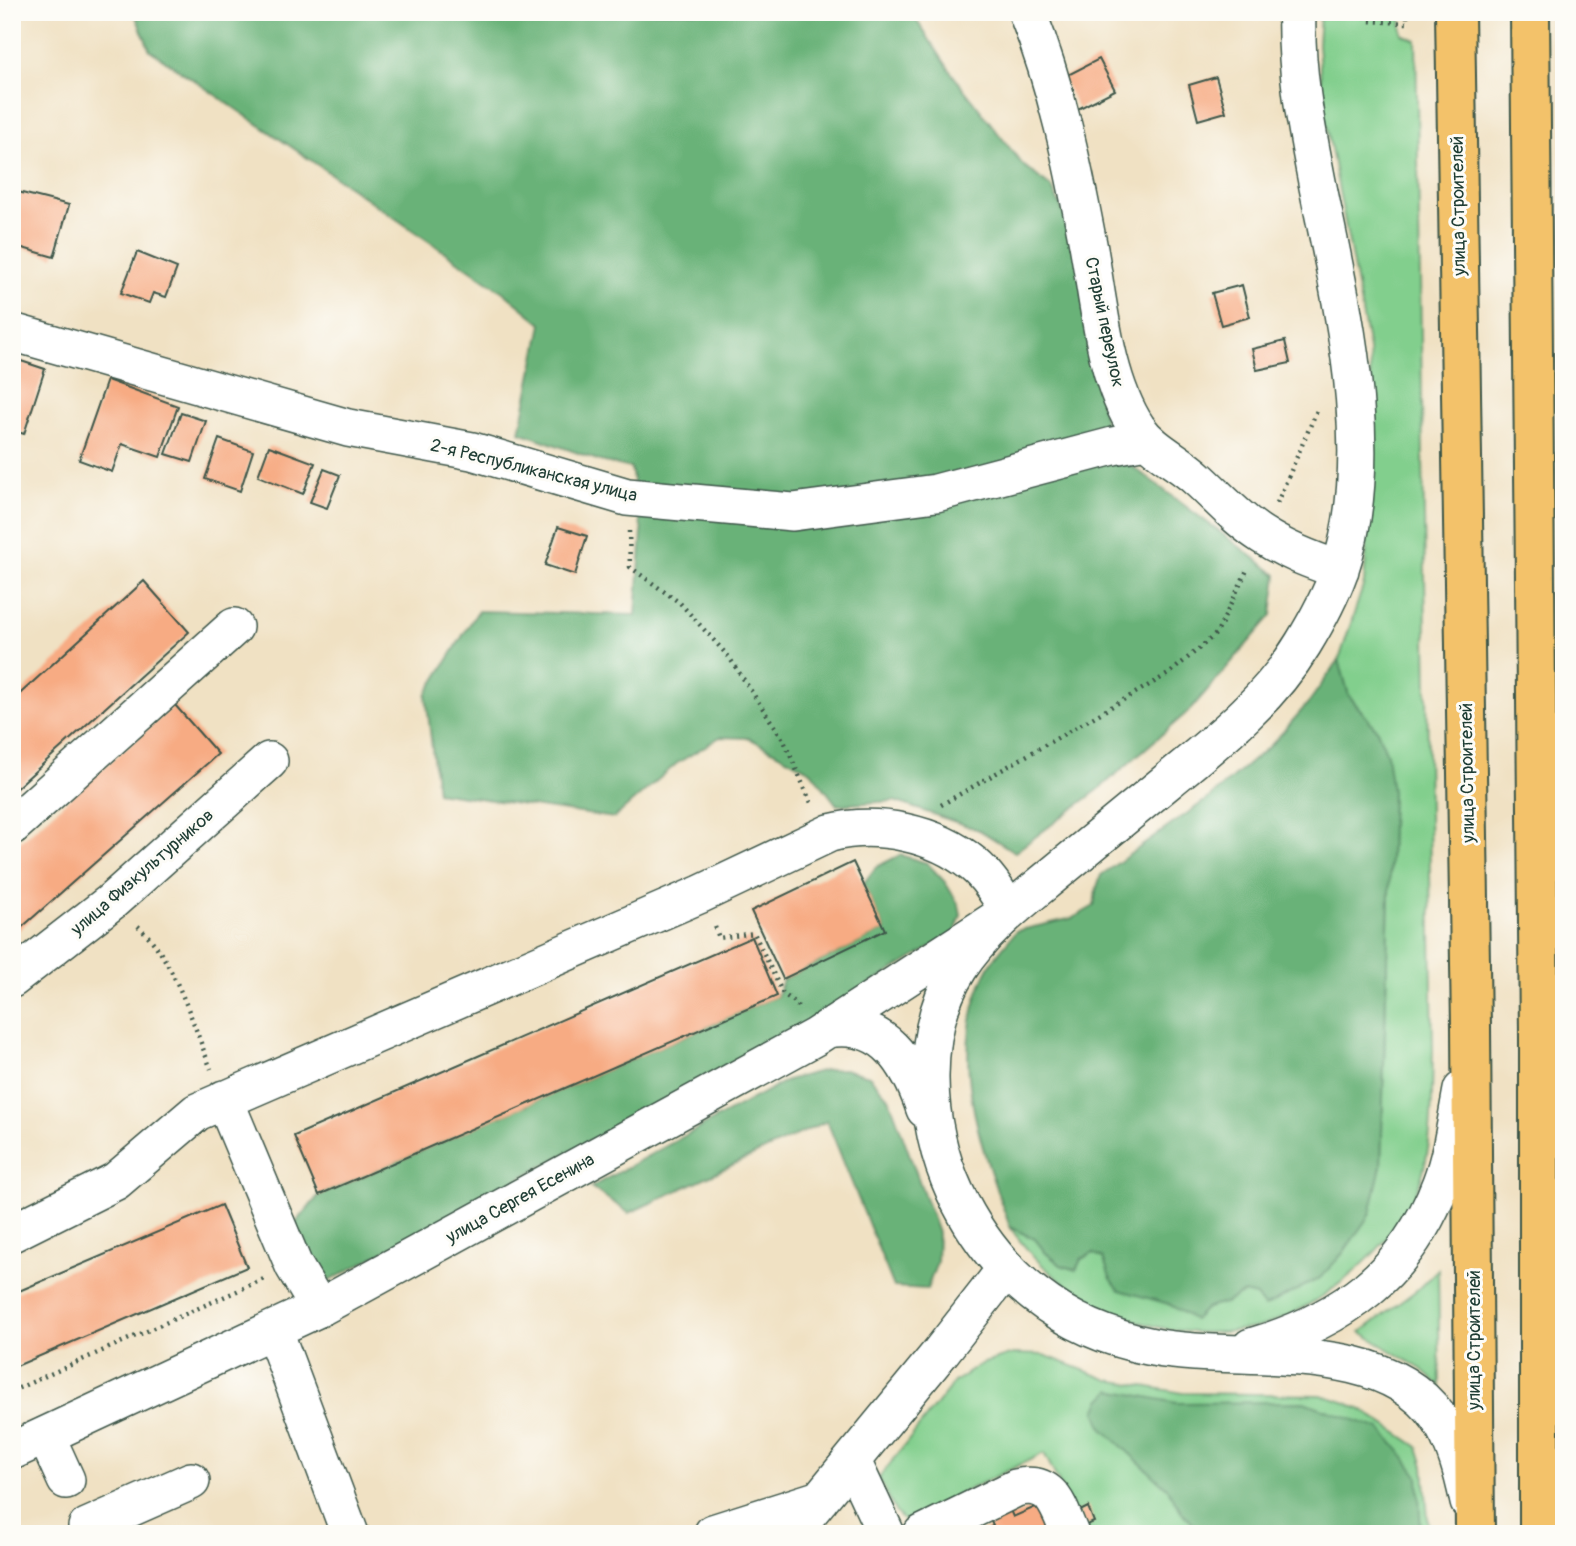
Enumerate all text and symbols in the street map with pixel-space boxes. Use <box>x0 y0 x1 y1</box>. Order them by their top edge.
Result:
street label: улица Строителей <box>1446 136 1471 277</box>
street label: Старый переулок <box>1079 255 1130 389</box>
street label: 2-я Республиканская улица <box>428 434 640 507</box>
street label: улица Строителей <box>1455 703 1480 844</box>
street label: улица Физкультурников <box>65 804 219 941</box>
street label: улица Сергея Есенина <box>441 1148 599 1249</box>
street label: улица Строителей <box>1463 1270 1486 1411</box>

